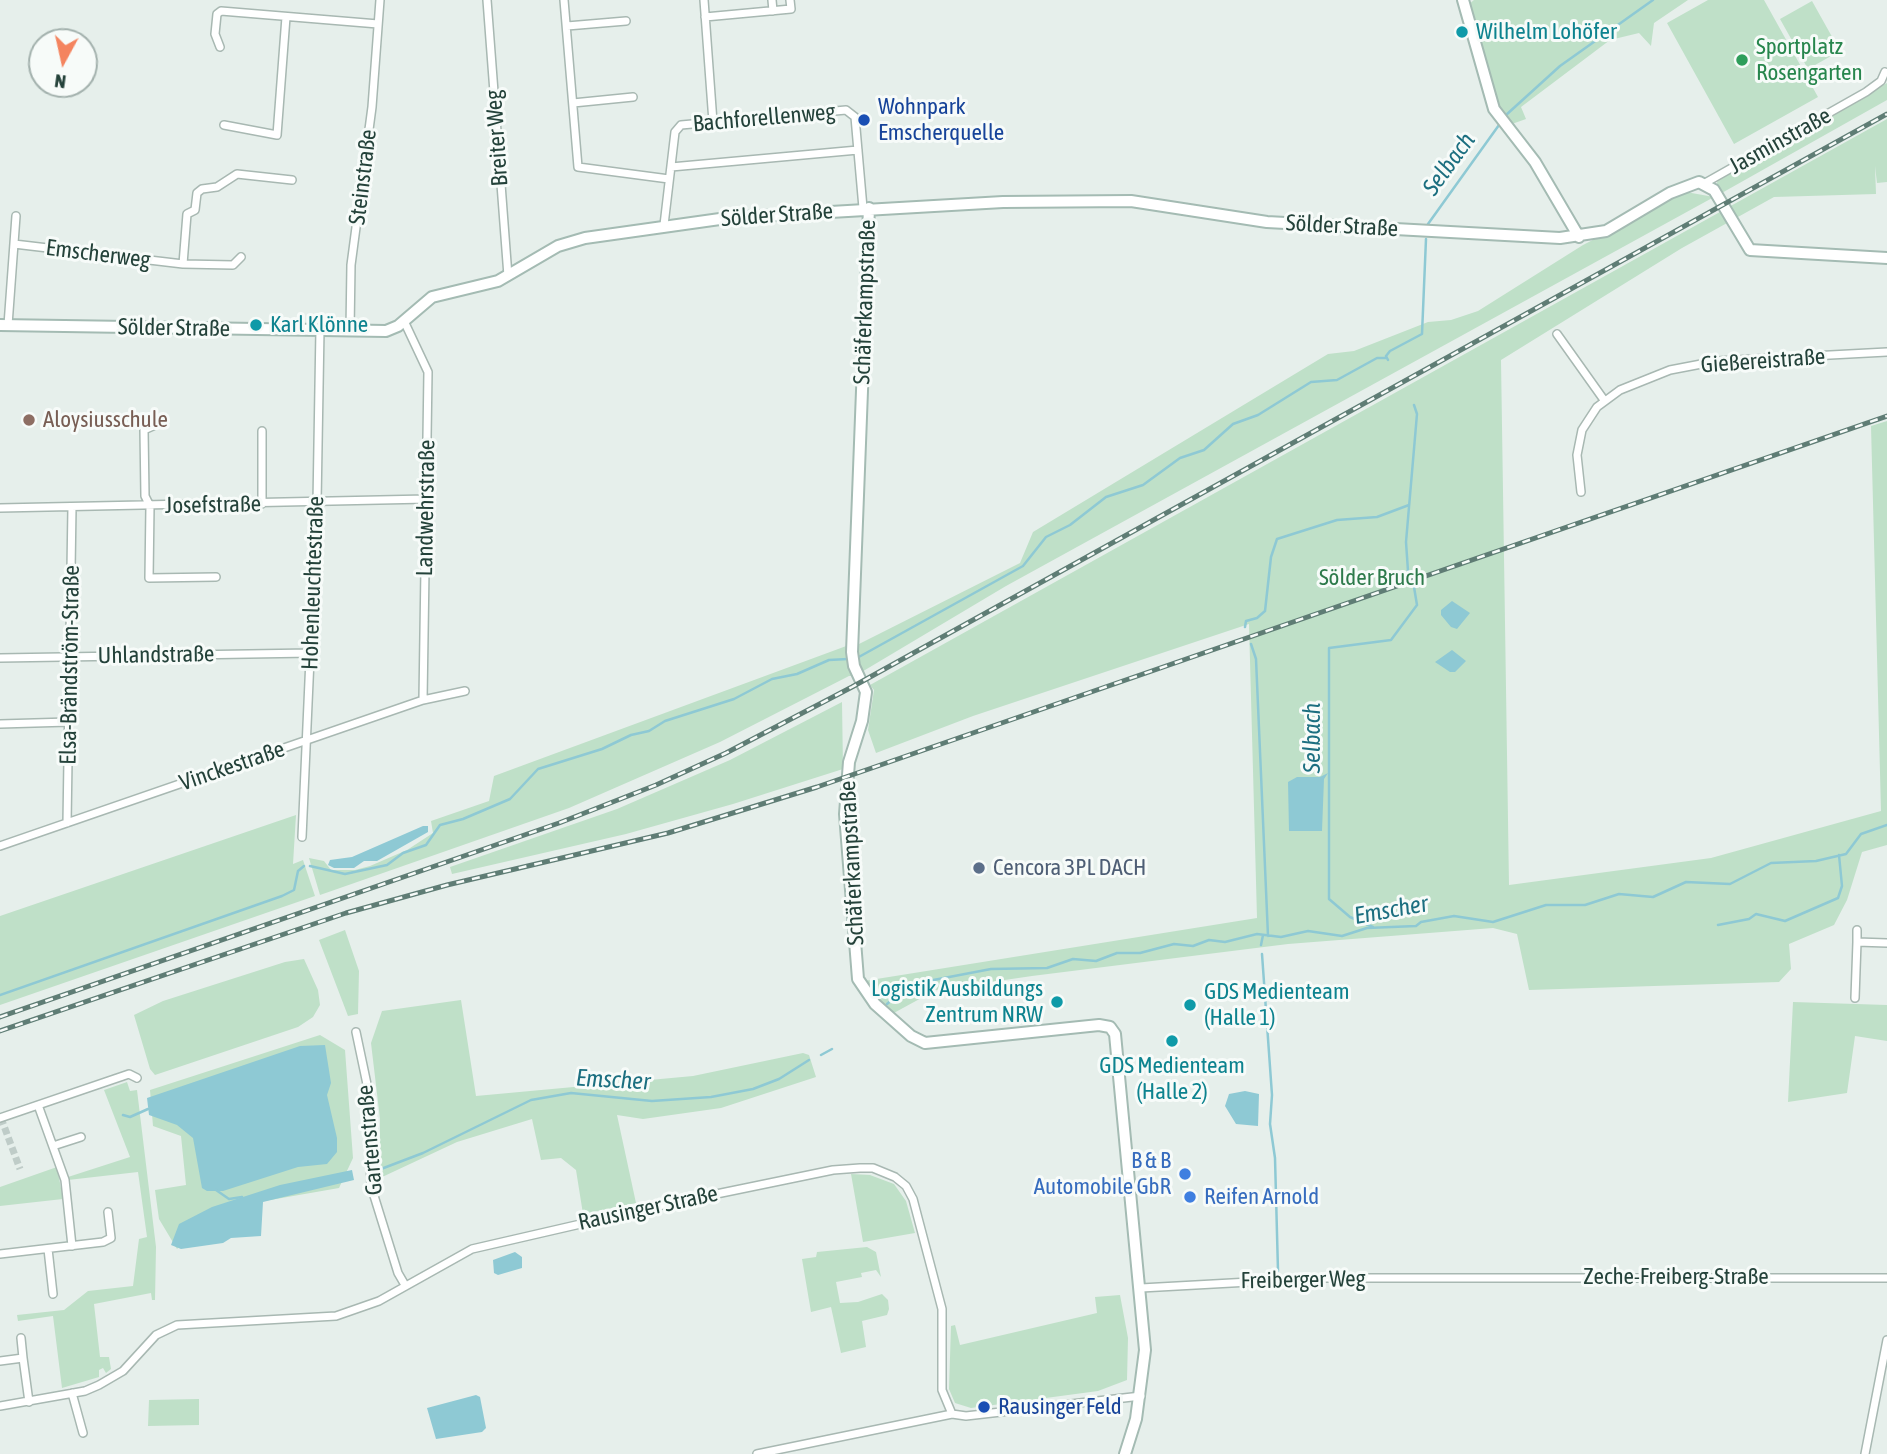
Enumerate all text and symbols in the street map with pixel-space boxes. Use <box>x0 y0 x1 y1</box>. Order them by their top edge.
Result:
place label: Wilhelm Lohöfer <box>1476 18 1617 46</box>
marker: Wilhelm Lohöfer <box>1454 24 1470 40</box>
north arrow <box>28 28 98 98</box>
place label: Sportplatz Rosengarten <box>1756 33 1863 87</box>
marker: Sportplatz Rosengarten <box>1734 52 1750 68</box>
text: N <box>53 70 67 93</box>
street label: Breiter Weg <box>480 89 514 187</box>
place label: Wohnpark Emscherquelle <box>878 93 1004 147</box>
street label: Bachforellenweg <box>692 98 836 138</box>
street label: Jasminstraße <box>1724 102 1836 180</box>
marker: Wohnpark Emscherquelle <box>856 112 872 128</box>
water label: Selbach <box>1417 127 1481 201</box>
street label: Steinstraße <box>343 128 383 226</box>
street label: Sölder Straße <box>720 197 834 233</box>
street label: Sölder Straße <box>1285 209 1399 243</box>
street label: Schäferkampstraße <box>848 219 882 385</box>
street label: Emscherweg <box>44 234 152 274</box>
place label: Karl Klönne <box>270 311 368 339</box>
street label: Sölder Straße <box>118 313 230 343</box>
marker: Karl Klönne <box>248 317 264 333</box>
street label: Gießereistraße <box>1700 343 1826 379</box>
place label: Aloysiusschule <box>43 406 168 434</box>
marker: Aloysiusschule <box>21 412 37 428</box>
street label: Landwehrstraße <box>411 439 441 577</box>
street label: Josefstraße <box>165 490 261 520</box>
street label: Hohenleuchtestraße <box>296 496 330 670</box>
park label: Sölder Bruch <box>1319 564 1425 592</box>
street label: Elsa-Brändström-Straße <box>54 565 86 765</box>
street label: Uhlandstraße <box>97 640 215 670</box>
water label: Selbach <box>1298 703 1326 773</box>
street label: Vinckestraße <box>176 735 288 797</box>
street label: Schäferkampstraße <box>834 780 870 946</box>
place label: Cencora 3PL DACH <box>993 854 1146 882</box>
marker: Cencora 3PL DACH <box>971 860 987 876</box>
water label: Emscher <box>1352 889 1430 931</box>
place label: Logistik Ausbildungs Zentrum NRW <box>871 975 1043 1029</box>
place label: GDS Medienteam (Halle 1) <box>1204 978 1349 1032</box>
marker: Logistik Ausbildungs Zentrum NRW <box>1049 994 1065 1010</box>
marker: GDS Medienteam (Halle 1) <box>1182 997 1198 1013</box>
marker: GDS Medienteam (Halle 2) <box>1164 1033 1180 1049</box>
place label: GDS Medienteam (Halle 2) <box>1099 1052 1245 1106</box>
water label: Emscher <box>575 1064 651 1096</box>
street label: Gartenstraße <box>351 1084 389 1196</box>
place label: B & B Automobile GbR <box>1034 1147 1171 1201</box>
marker: B & B Automobile GbR <box>1177 1166 1193 1182</box>
street label: Rausinger Straße <box>576 1180 720 1236</box>
place label: Reifen Arnold <box>1204 1183 1319 1211</box>
marker: Reifen Arnold <box>1182 1189 1198 1205</box>
street label: Zeche-Freiberg-Straße <box>1583 1263 1769 1291</box>
street label: Freiberger Weg <box>1240 1265 1366 1295</box>
place label: Rausinger Feld <box>998 1393 1122 1421</box>
marker: Rausinger Feld <box>976 1399 992 1415</box>

